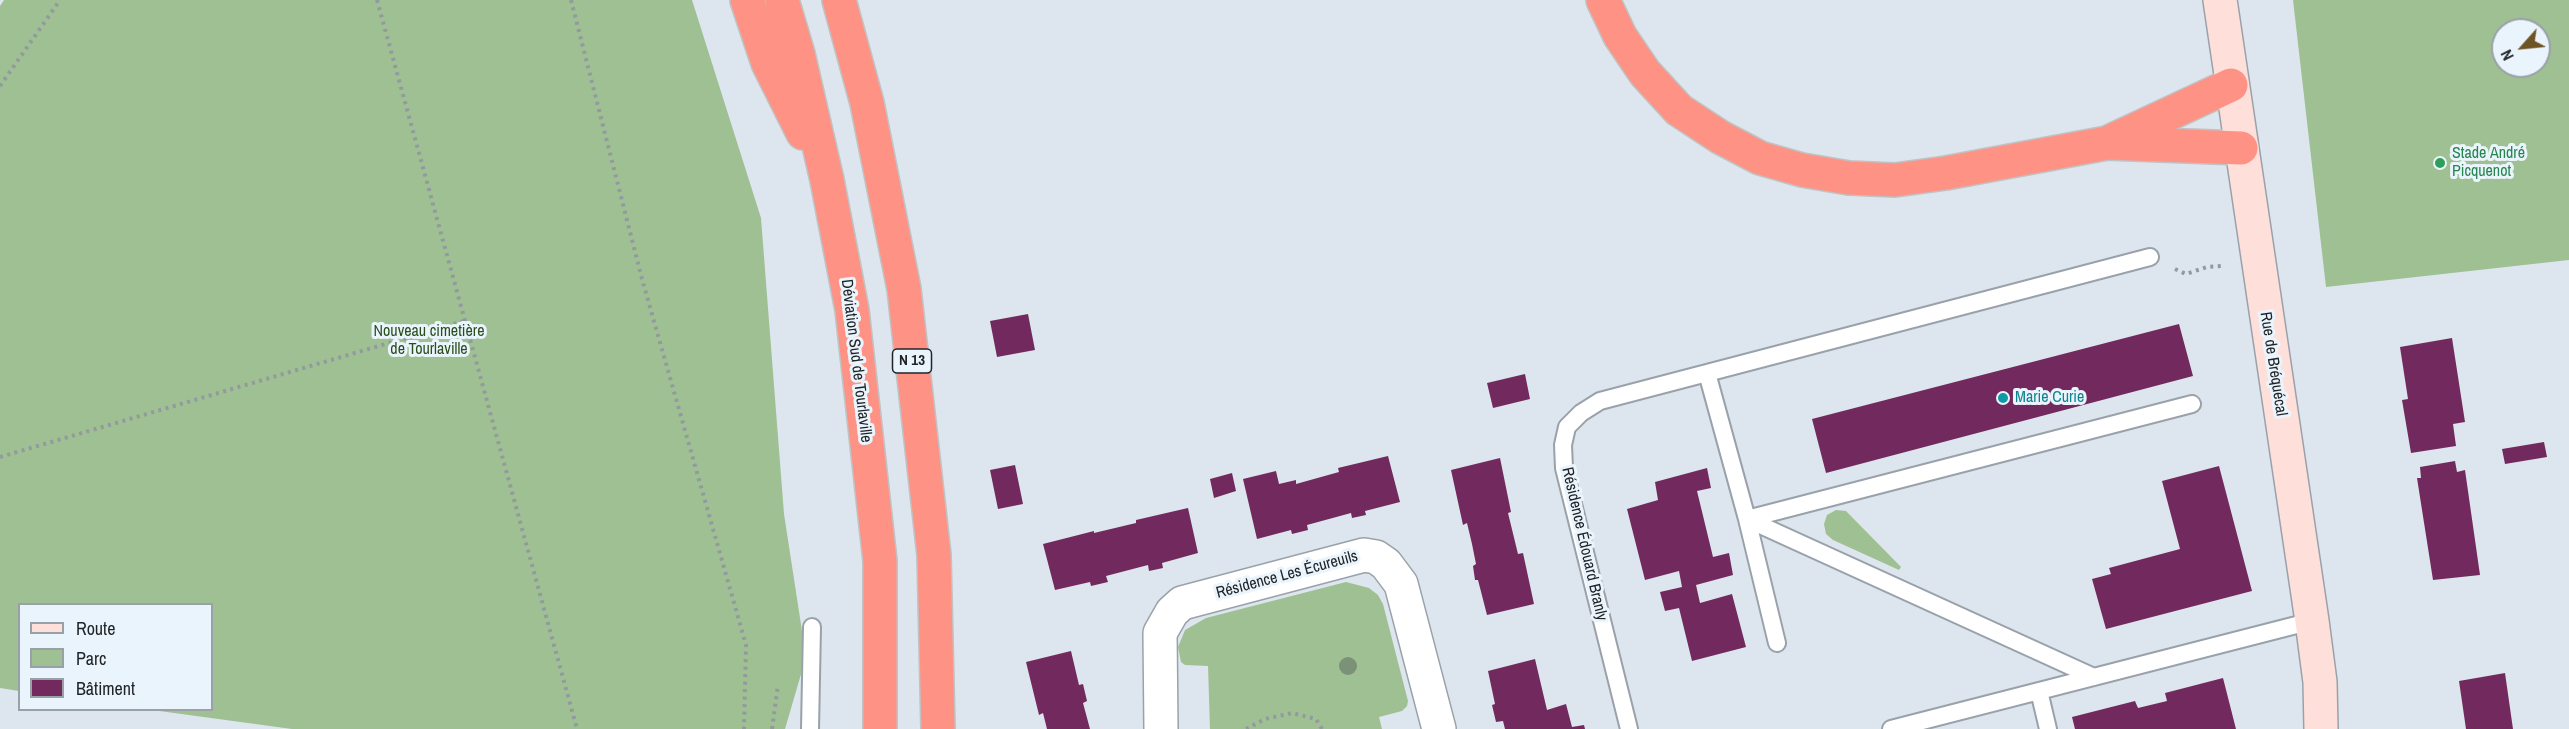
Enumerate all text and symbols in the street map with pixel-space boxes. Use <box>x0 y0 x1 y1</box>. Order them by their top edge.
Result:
north arrow <box>2491 18 2551 78</box>
text: N <box>2495 46 2519 64</box>
place label: Stade André Picquenot <box>2452 144 2525 182</box>
marker: Stade André Picquenot <box>2433 156 2447 170</box>
street label: Déviation Sud de Tourlaville <box>836 278 876 444</box>
street label: Rue de Bréquécal <box>2255 311 2291 417</box>
park label: Nouveau cimetière de Tourlaville <box>374 322 484 360</box>
road number: N 13 <box>892 349 932 373</box>
place label: Marie Curie <box>2015 388 2084 408</box>
marker: Marie Curie <box>1996 391 2010 405</box>
street label: Résidence Édouard Branly <box>1557 465 1611 623</box>
street label: Résidence Les Écureuils <box>1214 547 1360 603</box>
legend <box>18 603 213 711</box>
text: Route <box>76 616 115 641</box>
text: Parc <box>76 646 106 671</box>
text: Bâtiment <box>76 676 135 701</box>

